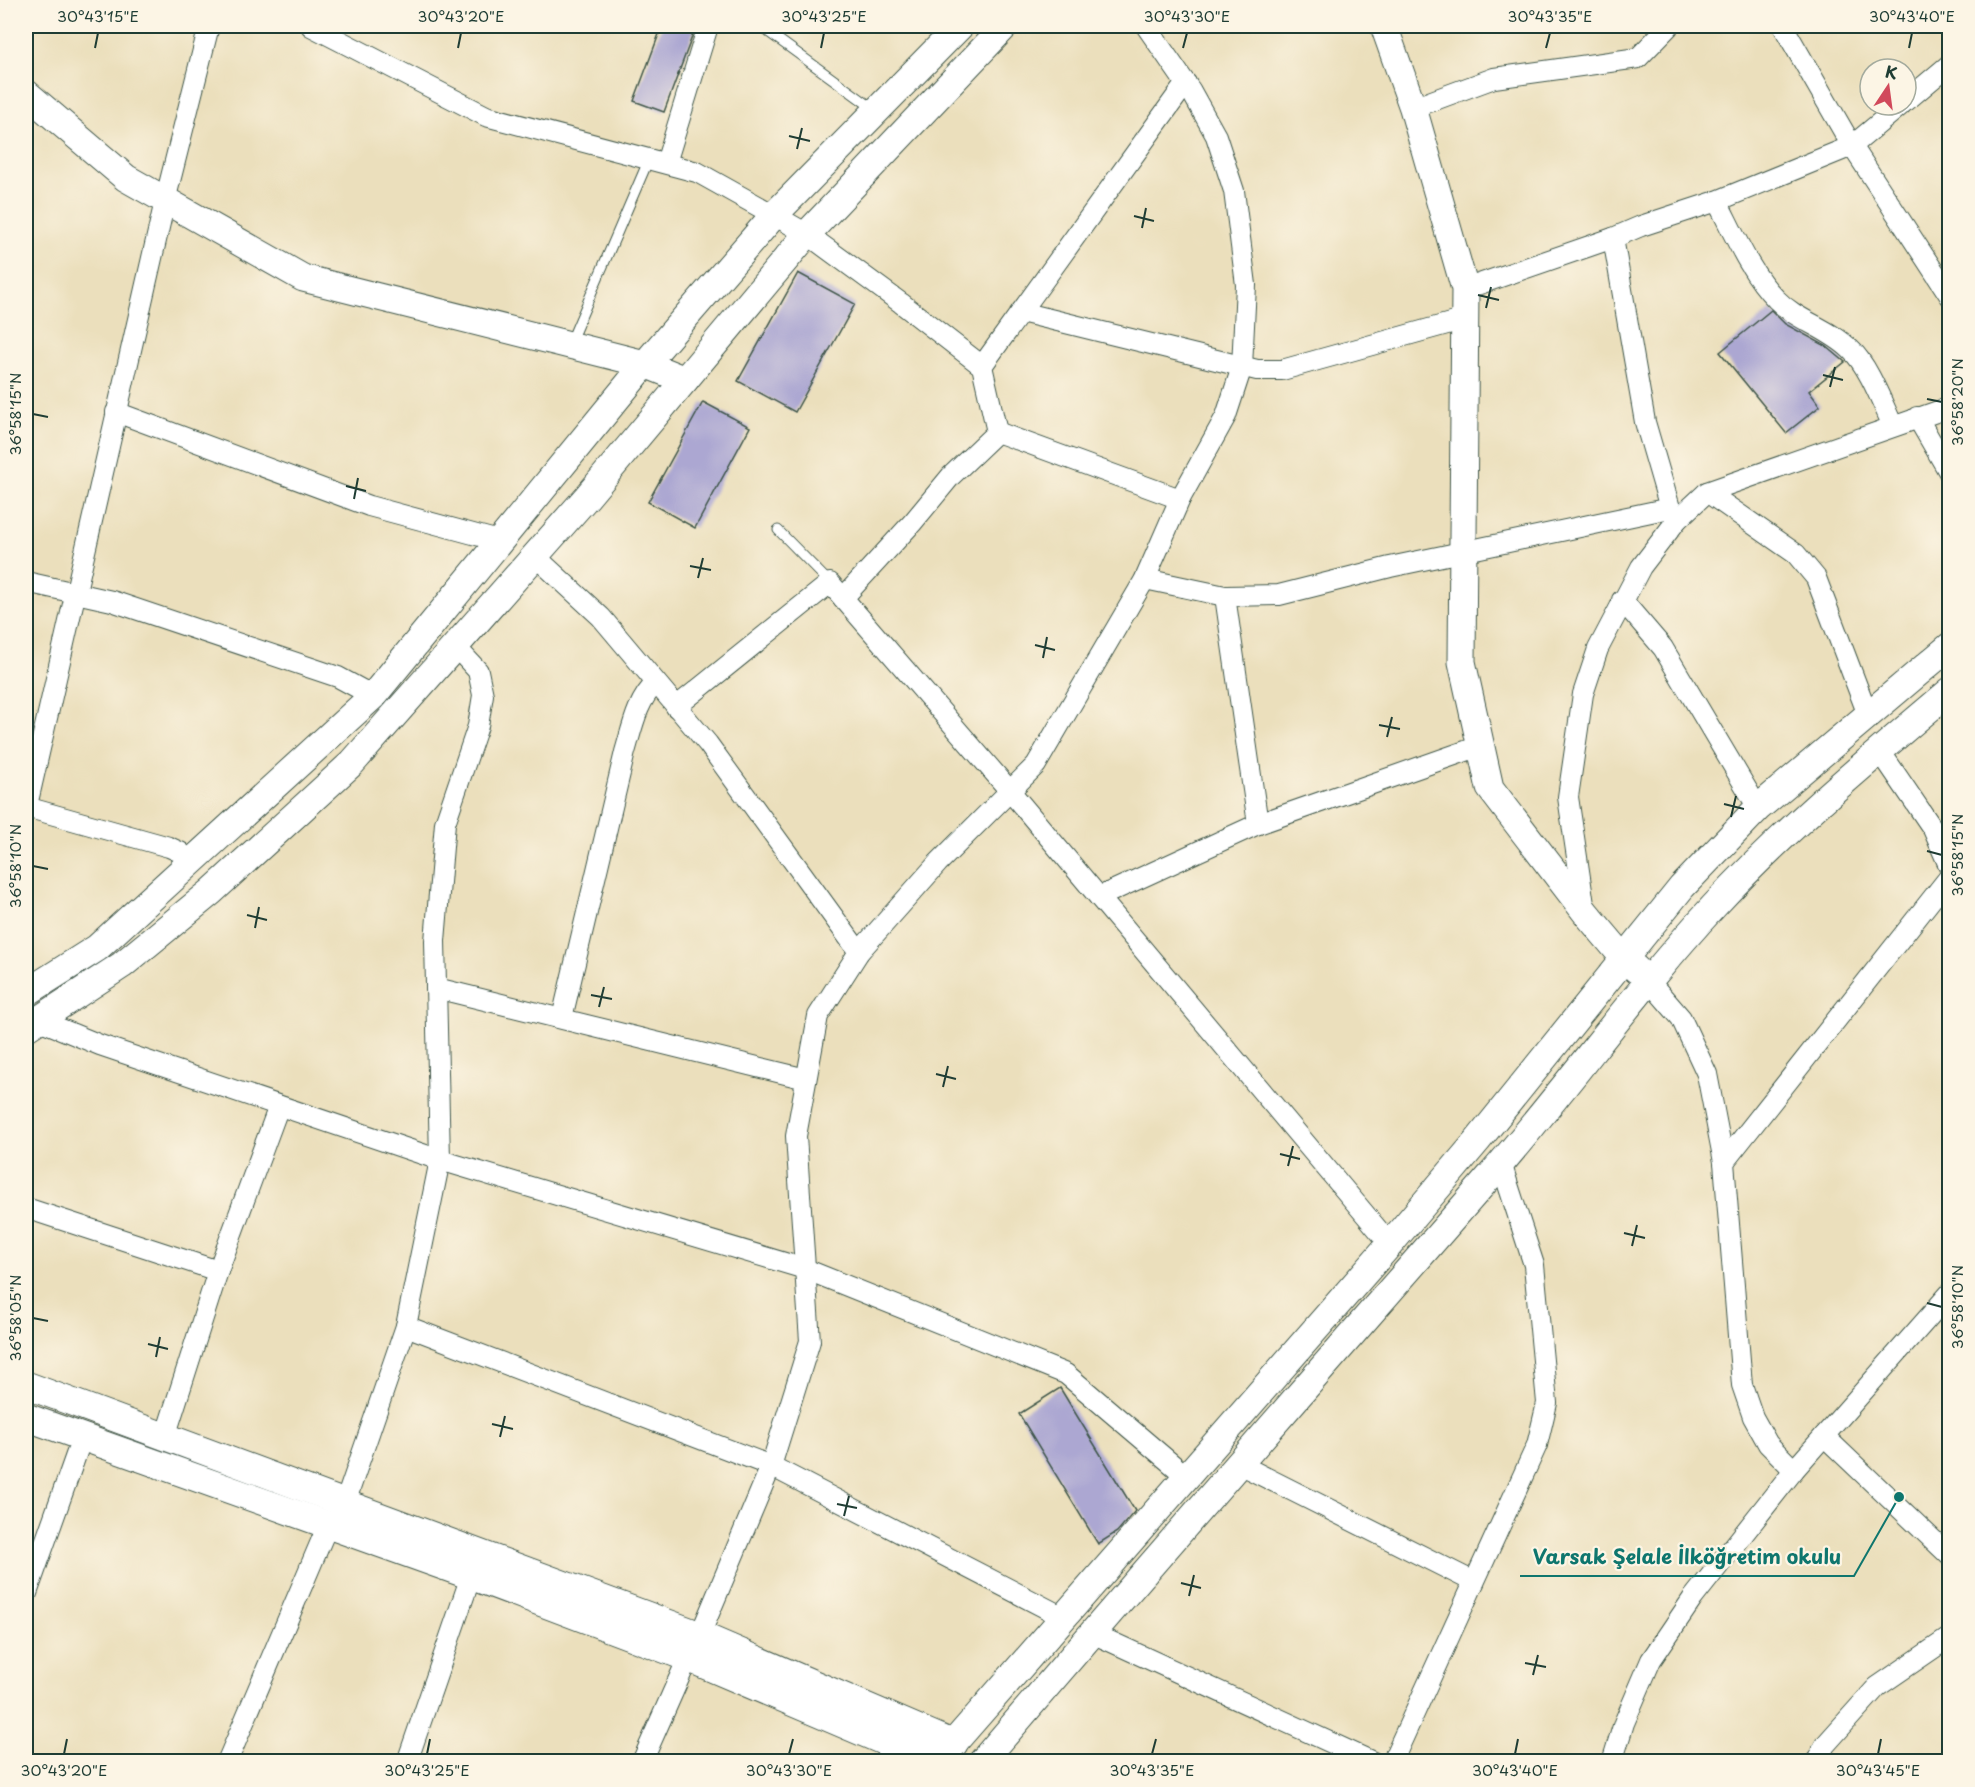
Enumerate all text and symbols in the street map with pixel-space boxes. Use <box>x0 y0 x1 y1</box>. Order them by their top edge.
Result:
text: 30°43'15"E <box>57 4 139 27</box>
text: 30°43'20"E <box>418 4 504 27</box>
text: 30°43'25"E <box>781 4 867 27</box>
text: 30°43'30"E <box>1144 4 1230 27</box>
text: 30°43'35"E <box>1508 4 1592 27</box>
text: 30°43'40"E <box>1869 4 1955 27</box>
north arrow <box>1858 57 1918 117</box>
text: K <box>1883 58 1900 84</box>
text: 36°58'20"N <box>1945 358 1968 446</box>
text: 36°58'15"N <box>3 372 26 456</box>
text: 36°58'15"N <box>1945 813 1968 897</box>
text: 36°58'10"N <box>3 824 26 908</box>
text: 36°58'10"N <box>1945 1265 1968 1349</box>
text: 36°58'05"N <box>3 1275 26 1361</box>
callout: Varsak Şelale İlköğretim okulu <box>1520 1538 1854 1576</box>
text: Varsak Şelale İlköğretim okulu <box>1533 1541 1841 1571</box>
text: 30°43'20"E <box>21 1758 107 1781</box>
text: 30°43'25"E <box>384 1758 470 1781</box>
text: 30°43'30"E <box>746 1758 832 1781</box>
text: 30°43'35"E <box>1110 1758 1194 1781</box>
text: 30°43'40"E <box>1472 1758 1558 1781</box>
text: 30°43'45"E <box>1836 1758 1920 1781</box>

